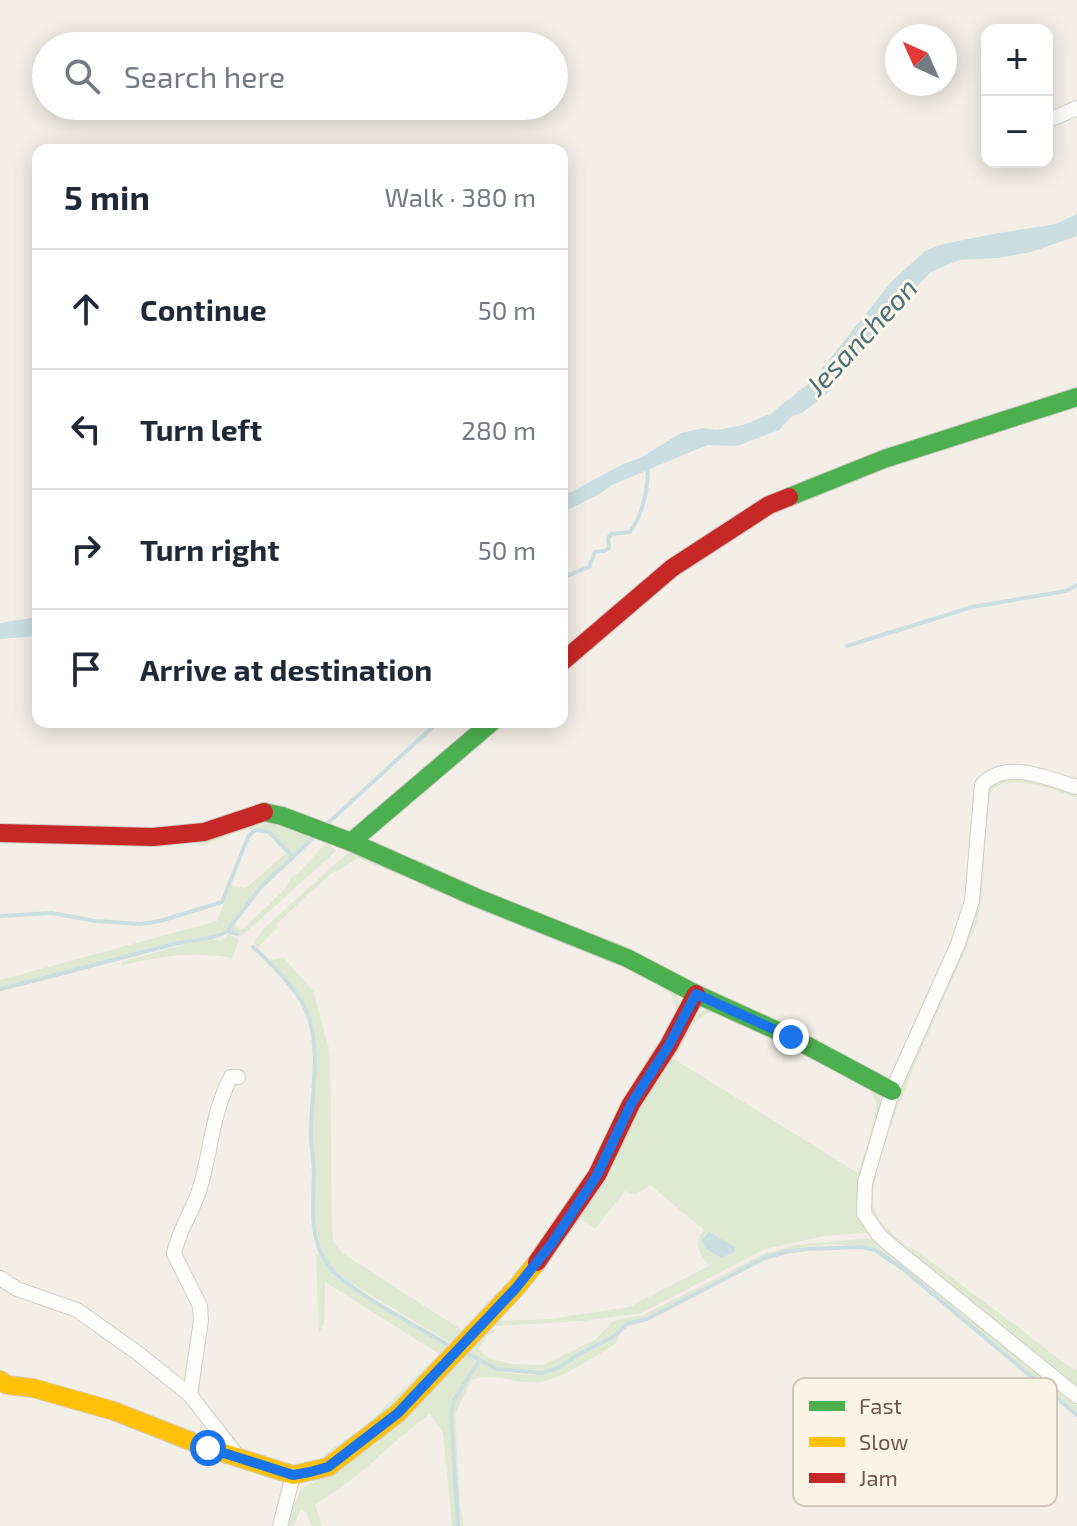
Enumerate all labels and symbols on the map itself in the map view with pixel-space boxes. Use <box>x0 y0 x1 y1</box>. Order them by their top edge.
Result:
north arrow <box>885 24 957 96</box>
water label: Jesancheon <box>798 270 924 402</box>
route end <box>773 1019 809 1055</box>
legend <box>793 1378 1057 1506</box>
text: Fast <box>859 1392 902 1418</box>
text: Slow <box>859 1428 908 1454</box>
route start <box>190 1430 226 1466</box>
text: Jam <box>859 1464 898 1490</box>

